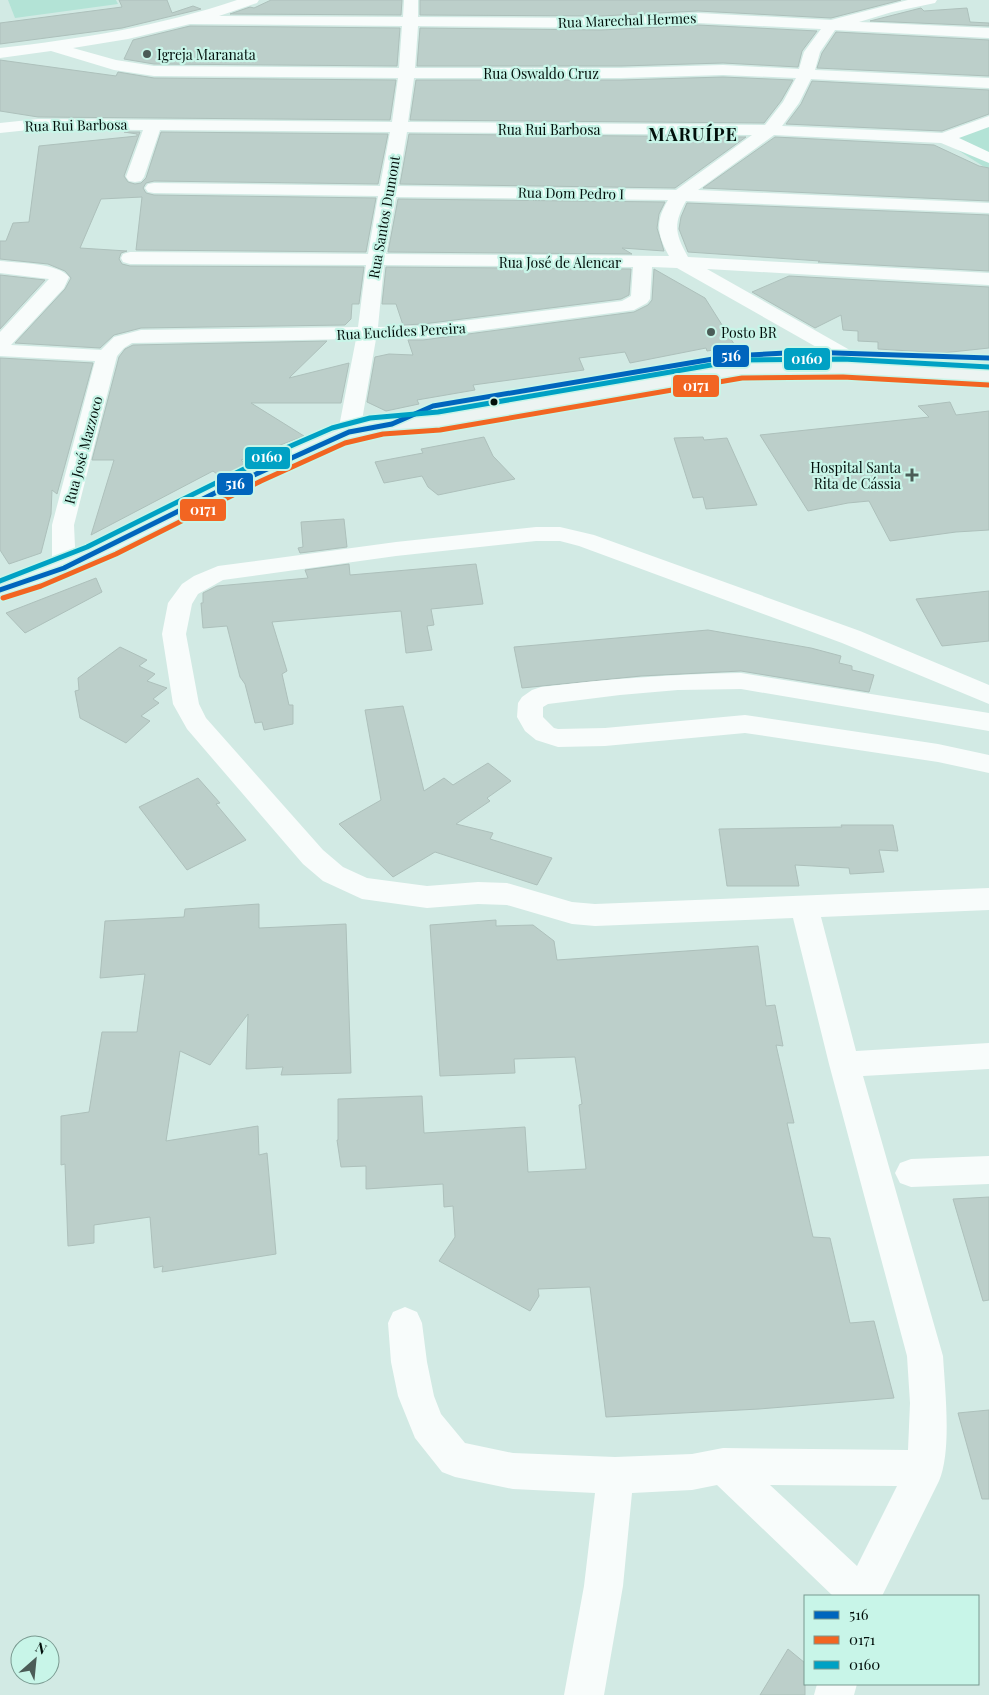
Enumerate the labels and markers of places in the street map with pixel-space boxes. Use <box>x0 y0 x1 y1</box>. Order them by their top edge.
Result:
place label: Igreja Maranata <box>157 45 256 64</box>
marker: Igreja Maranata <box>141 48 153 60</box>
place label: Posto BR <box>721 323 778 342</box>
marker: Posto BR <box>705 326 717 338</box>
unlabelled marker <box>489 397 499 407</box>
place label: Hospital Santa Rita de Cássia <box>810 458 901 493</box>
marker: Hospital Santa Rita de Cássia <box>905 468 919 482</box>

